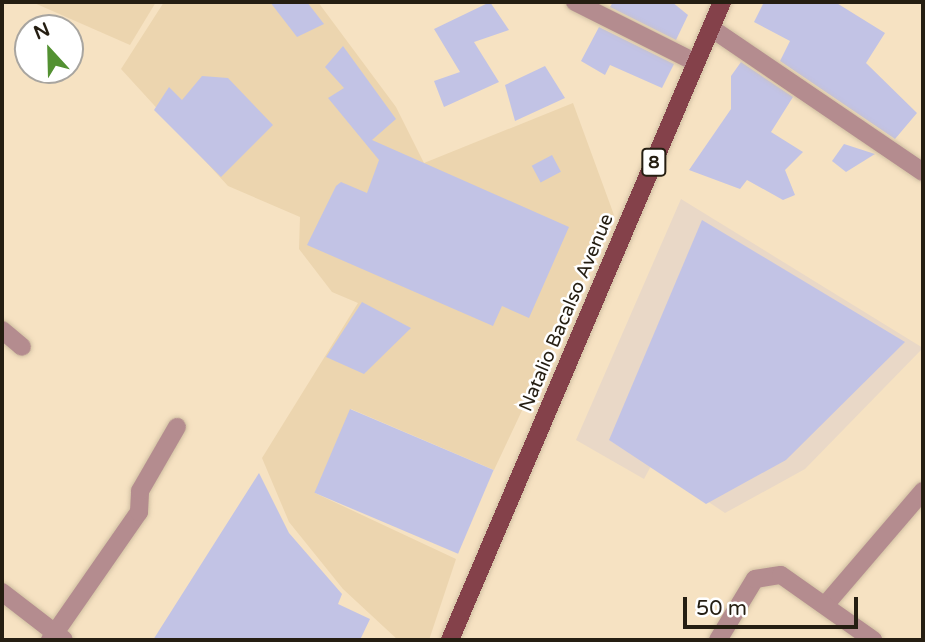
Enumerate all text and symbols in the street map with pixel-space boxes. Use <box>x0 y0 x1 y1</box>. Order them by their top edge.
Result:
north arrow <box>14 14 84 84</box>
text: N <box>31 18 53 44</box>
road number: 8 <box>640 148 668 176</box>
street label: Natalio Bacalso Avenue <box>515 211 619 415</box>
scale bar <box>687 582 862 626</box>
text: 50 m <box>696 596 747 621</box>

